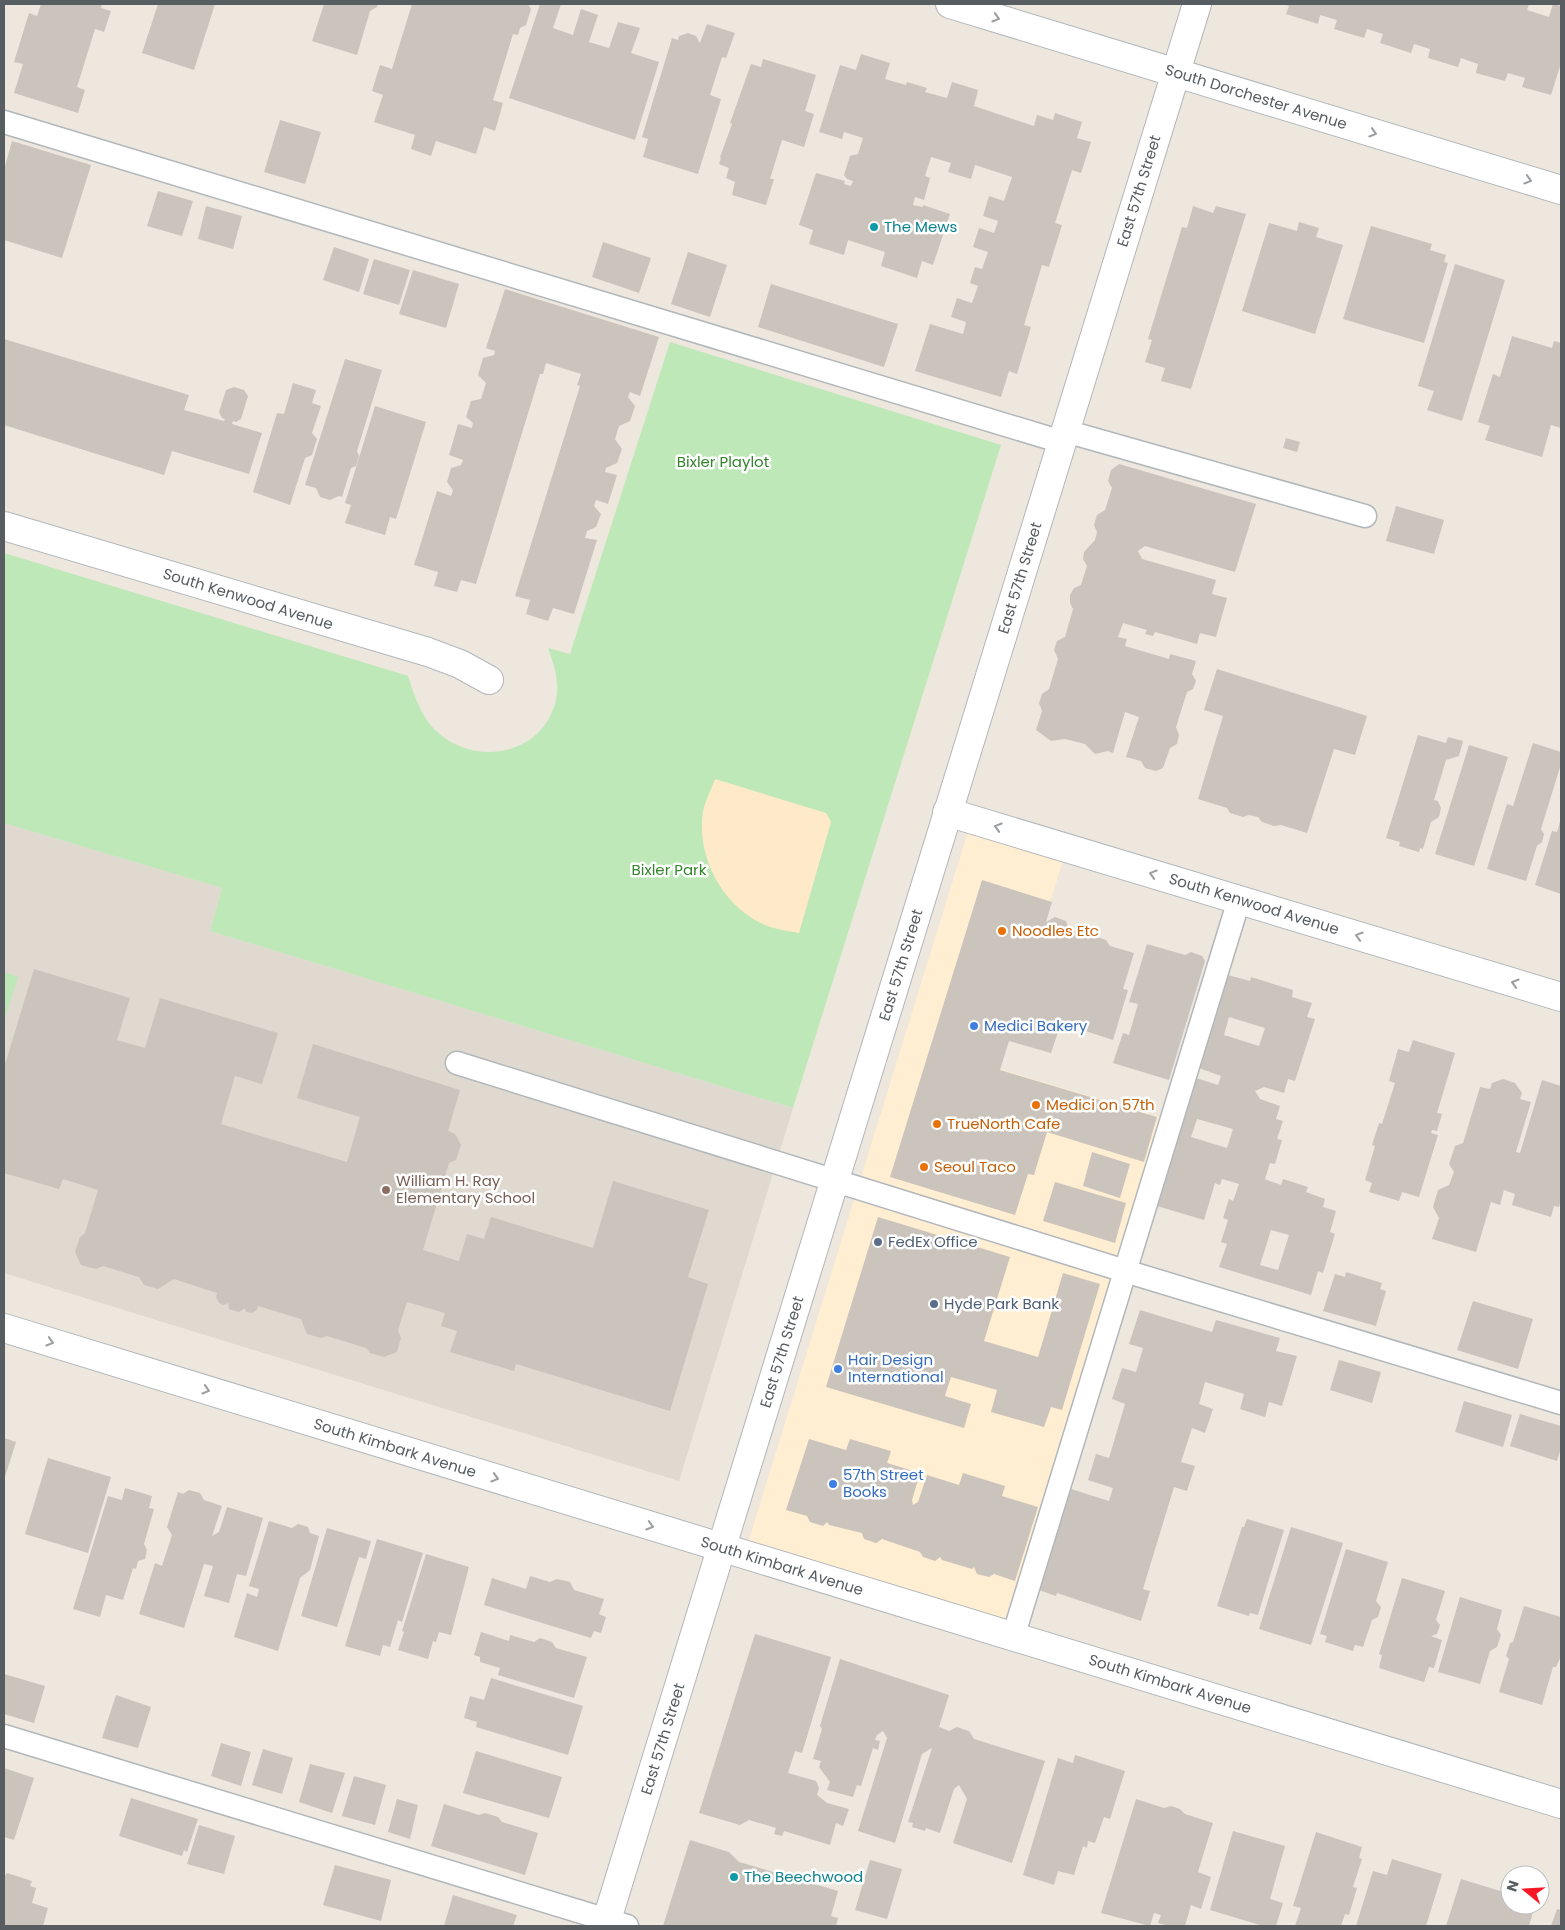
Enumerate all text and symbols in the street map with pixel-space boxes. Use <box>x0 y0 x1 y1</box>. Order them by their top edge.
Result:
one-way arrow <box>992 12 1000 22</box>
street label: South Dorchester Avenue <box>1163 59 1350 134</box>
one-way arrow <box>1368 127 1376 137</box>
street label: East 57th Street <box>1112 132 1165 249</box>
one-way arrow <box>1524 175 1532 185</box>
place label: The Mews <box>884 216 958 237</box>
marker: The Mews <box>868 221 880 233</box>
park label: Bixler Playlot <box>677 451 769 472</box>
street label: East 57th Street <box>993 519 1046 636</box>
street label: South Kenwood Avenue <box>160 563 336 634</box>
one-way arrow <box>994 823 1002 833</box>
park label: Bixler Park <box>632 859 707 880</box>
street label: South Kenwood Avenue <box>1166 868 1342 939</box>
one-way arrow <box>1150 869 1158 879</box>
street label: East 57th Street <box>874 906 927 1023</box>
place label: Noodles Etc <box>1012 920 1099 941</box>
marker: Noodles Etc <box>996 925 1008 937</box>
one-way arrow <box>1355 931 1364 941</box>
one-way arrow <box>1511 978 1519 988</box>
place label: Medici Bakery <box>984 1015 1088 1036</box>
marker: Medici Bakery <box>968 1020 980 1032</box>
place label: Medici on 57th <box>1046 1094 1155 1115</box>
marker: Medici on 57th <box>1030 1099 1042 1111</box>
place label: TrueNorth Cafe <box>947 1113 1060 1134</box>
marker: TrueNorth Cafe <box>931 1118 943 1130</box>
place label: Seoul Taco <box>934 1156 1016 1177</box>
marker: Seoul Taco <box>918 1161 930 1173</box>
place label: William H. Ray Elementary School <box>396 1170 535 1208</box>
marker: William H. Ray Elementary School <box>380 1184 392 1196</box>
place label: FedEx Office <box>888 1231 978 1252</box>
marker: FedEx Office <box>872 1236 884 1248</box>
street label: East 57th Street <box>755 1293 808 1410</box>
place label: Hyde Park Bank <box>944 1293 1059 1314</box>
marker: Hyde Park Bank <box>928 1298 940 1310</box>
one-way arrow <box>46 1337 54 1347</box>
place label: Hair Design International <box>848 1349 944 1387</box>
marker: Hair Design International <box>832 1363 844 1375</box>
one-way arrow <box>201 1384 209 1394</box>
street label: South Kimbark Avenue <box>311 1413 479 1482</box>
place label: 57th Street Books <box>843 1464 924 1502</box>
one-way arrow <box>490 1473 499 1483</box>
marker: 57th Street Books <box>827 1478 839 1490</box>
one-way arrow <box>646 1520 654 1530</box>
street label: South Kimbark Avenue <box>698 1531 866 1600</box>
street label: South Kimbark Avenue <box>1086 1649 1254 1718</box>
street label: East 57th Street <box>636 1680 689 1797</box>
north arrow <box>1500 1865 1550 1915</box>
place label: The Beechwood <box>744 1866 863 1887</box>
marker: The Beechwood <box>728 1871 740 1883</box>
text: N <box>1501 1878 1524 1894</box>

